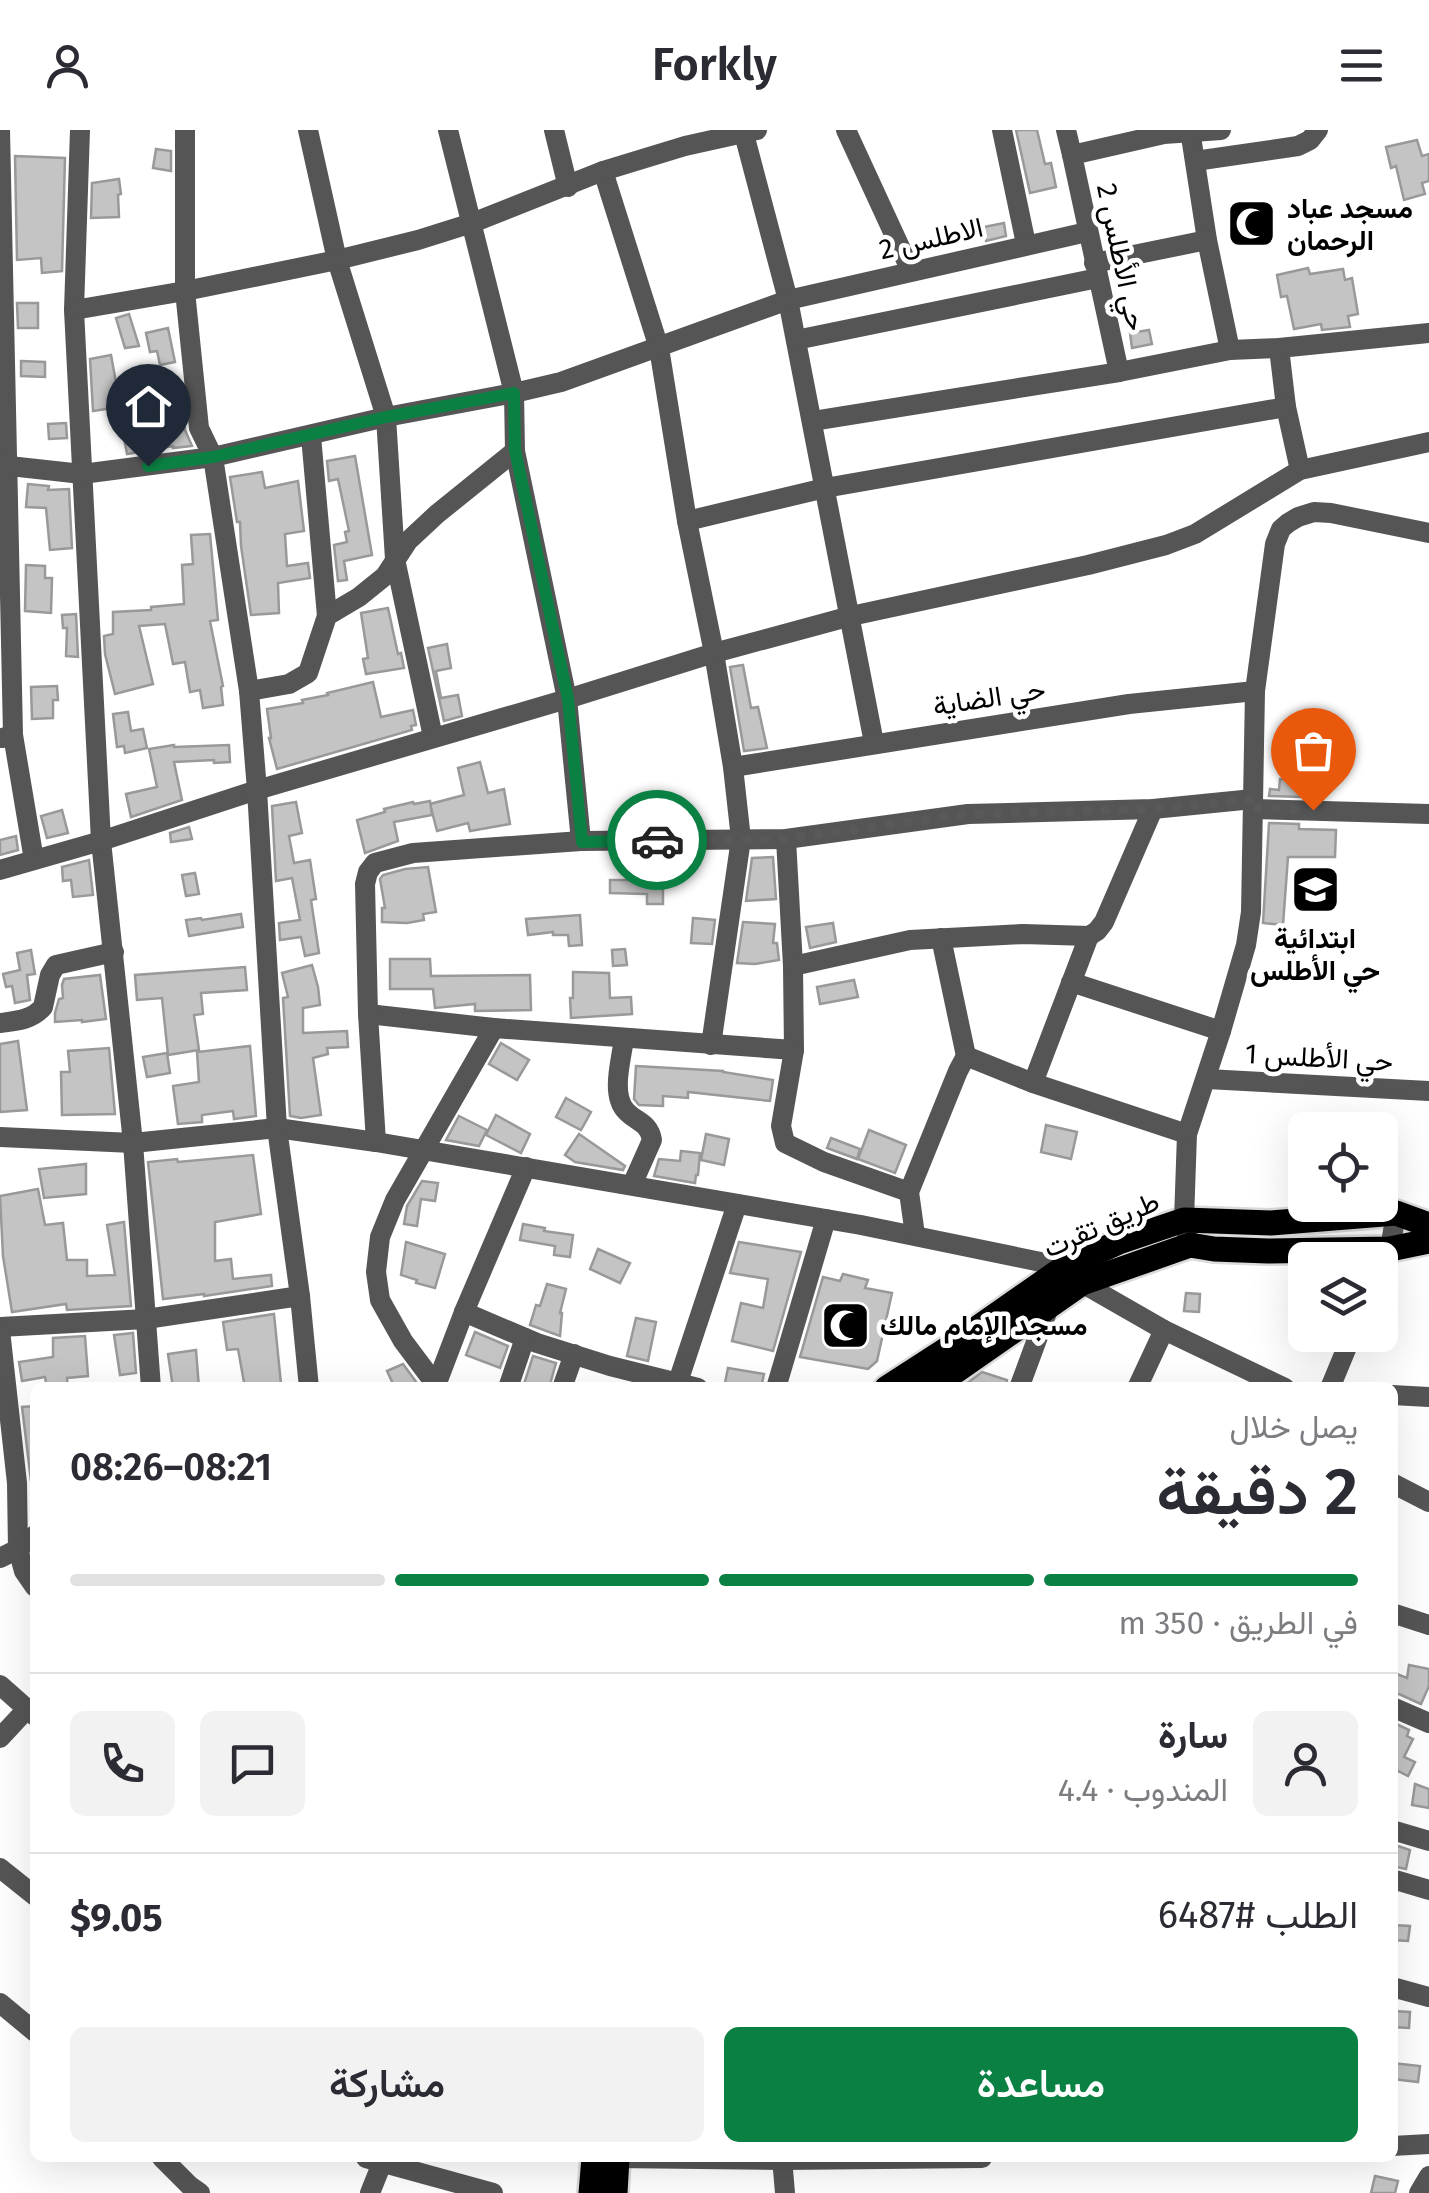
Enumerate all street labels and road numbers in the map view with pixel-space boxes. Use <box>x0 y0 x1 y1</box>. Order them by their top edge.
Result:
street label: حي الأطلس 2 <box>1084 180 1153 335</box>
street label: الاطلس 2 <box>876 211 986 266</box>
street label: حي الضاية <box>930 672 1049 729</box>
street label: حي الأطلس 1 <box>1244 1037 1394 1084</box>
street label: طريق تقرت <box>1038 1184 1165 1265</box>

